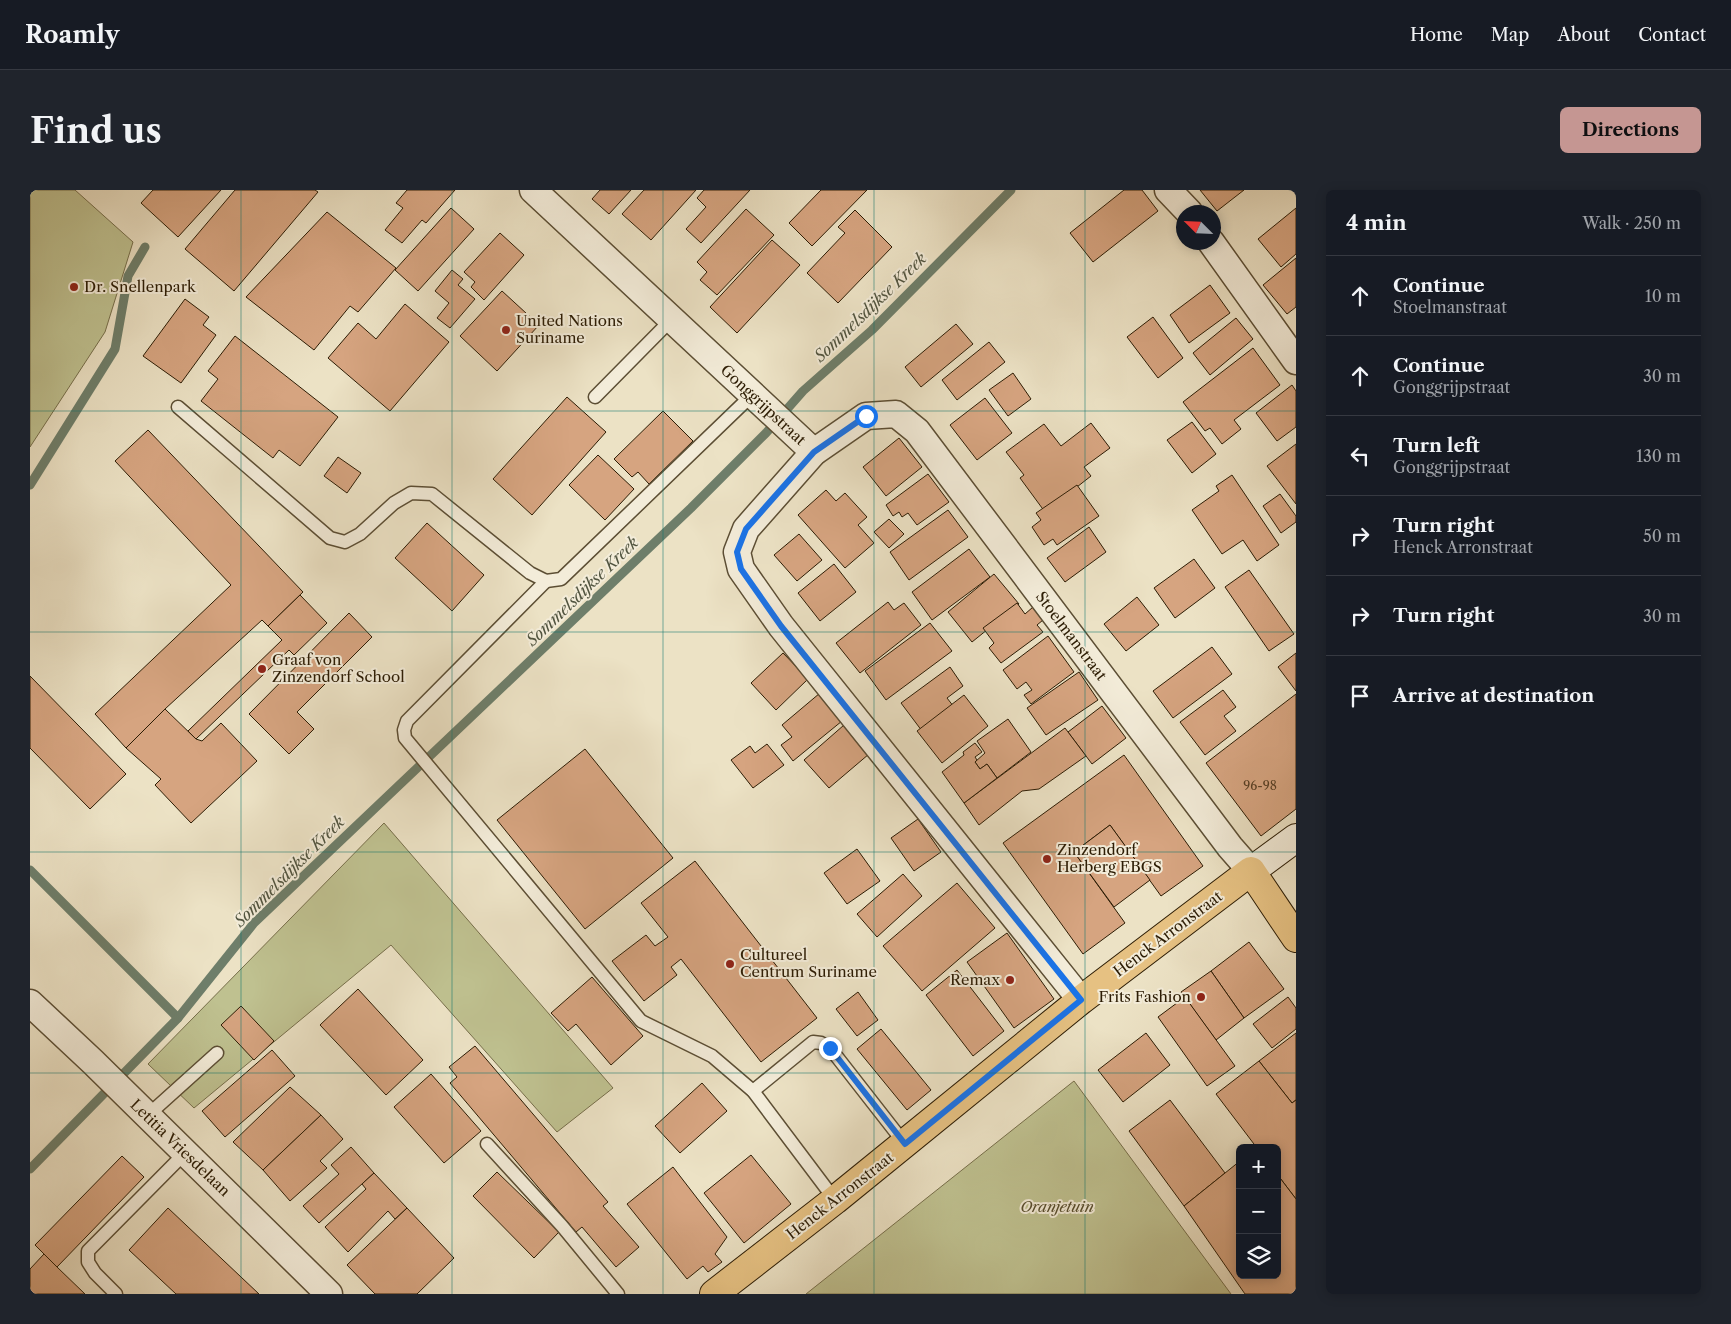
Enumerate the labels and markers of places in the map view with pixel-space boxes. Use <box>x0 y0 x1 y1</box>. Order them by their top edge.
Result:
place label: Dr. Snellenpark <box>84 277 197 296</box>
marker: Dr. Snellenpark <box>68 281 80 293</box>
place label: United Nations Suriname <box>516 311 623 347</box>
marker: United Nations Suriname <box>500 324 512 336</box>
place label: Graaf von Zinzendorf School <box>272 650 405 686</box>
marker: Graaf von Zinzendorf School <box>256 663 268 675</box>
place label: Zinzendorf Herberg EBGS <box>1057 840 1162 876</box>
marker: Zinzendorf Herberg EBGS <box>1041 853 1053 865</box>
place label: Cultureel Centrum Suriname <box>740 945 877 981</box>
marker: Cultureel Centrum Suriname <box>724 958 736 970</box>
place label: Remax <box>950 970 1000 989</box>
marker: Remax <box>1004 974 1016 986</box>
place label: Frits Fashion <box>1098 987 1192 1006</box>
marker: Frits Fashion <box>1195 991 1207 1003</box>

